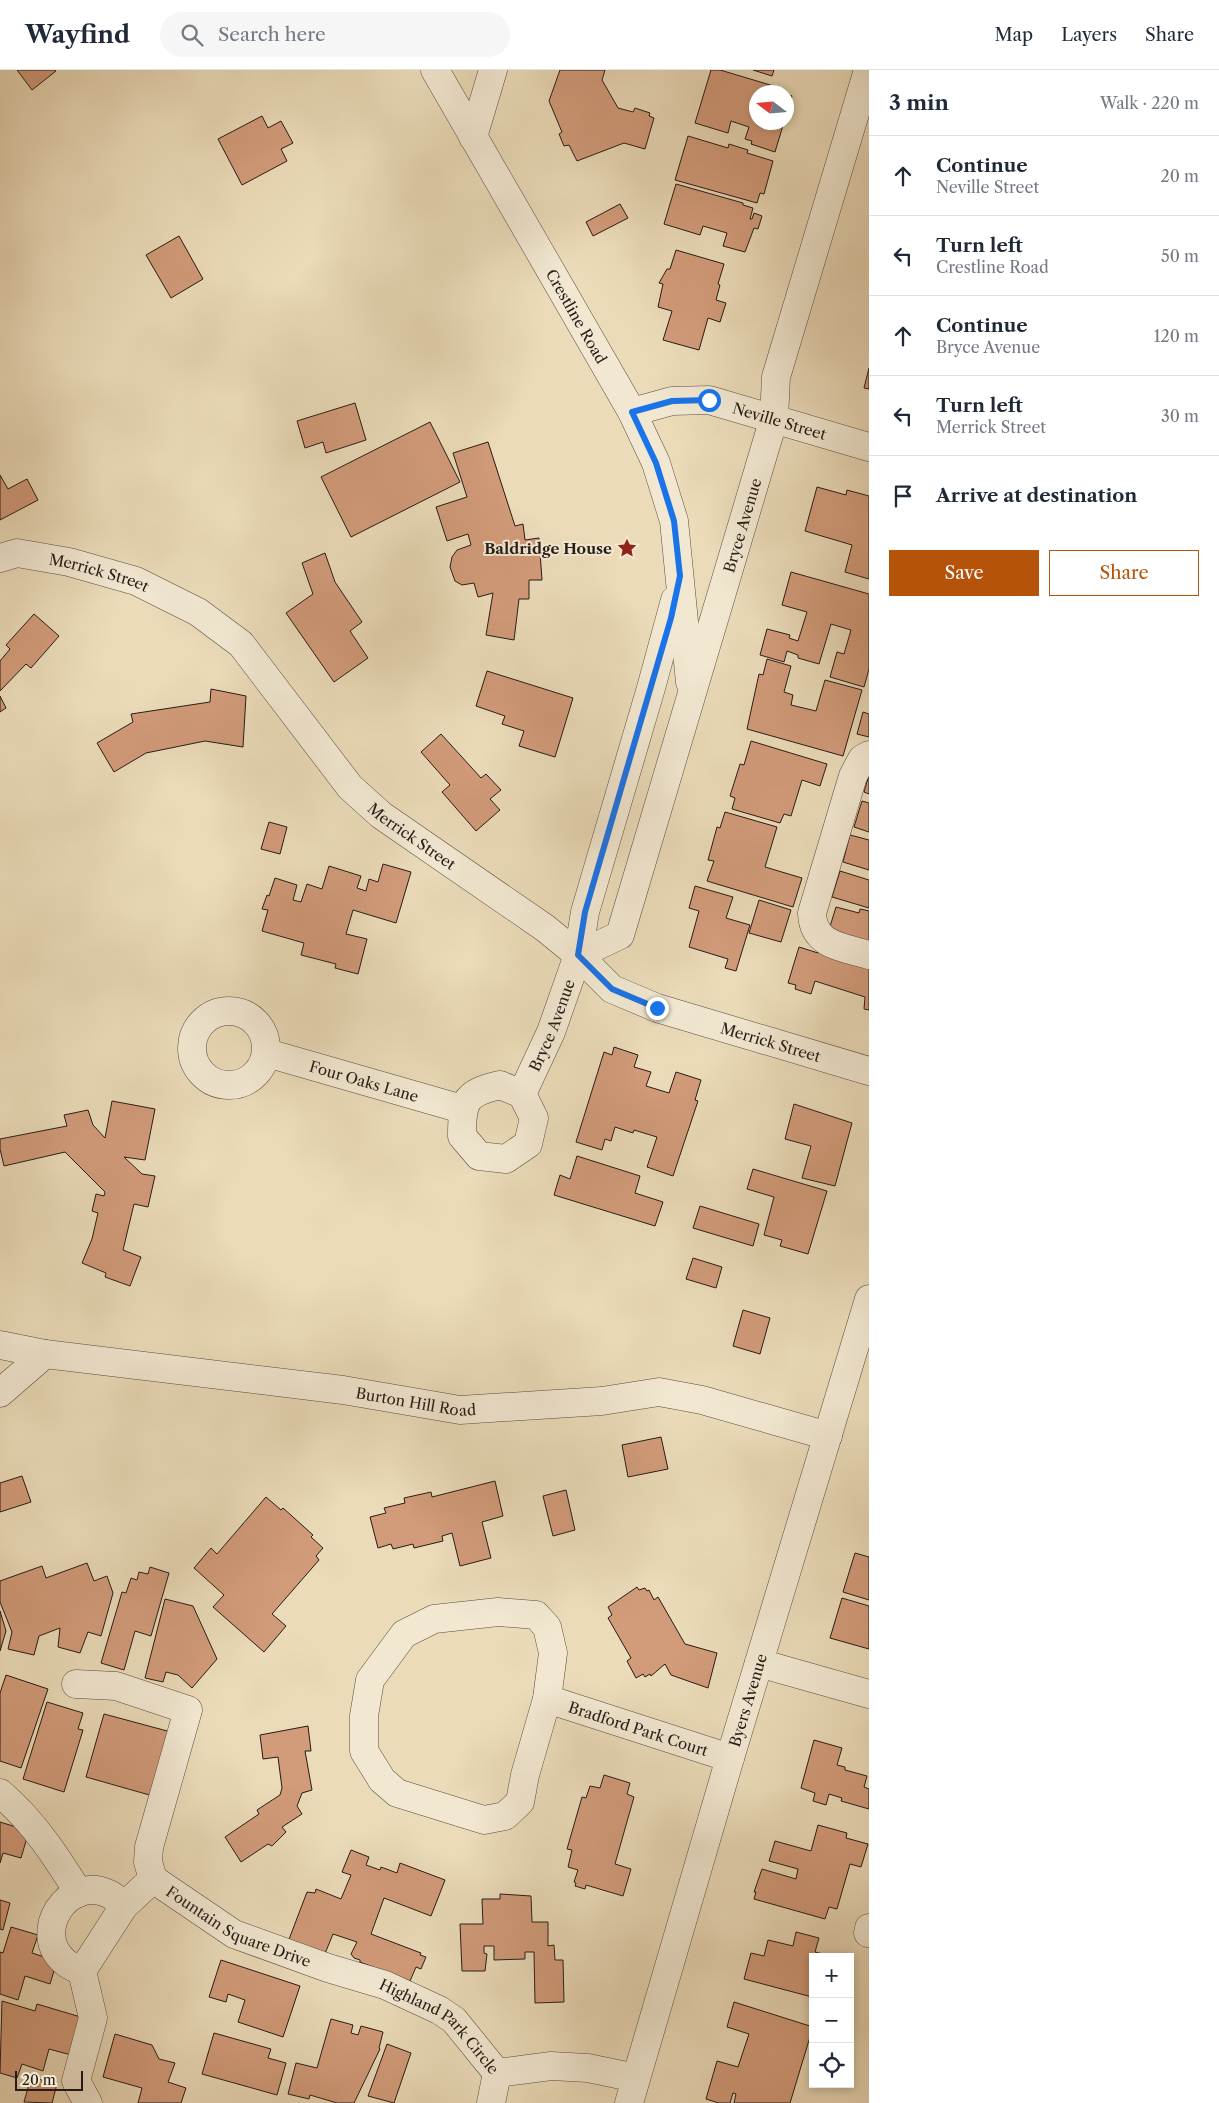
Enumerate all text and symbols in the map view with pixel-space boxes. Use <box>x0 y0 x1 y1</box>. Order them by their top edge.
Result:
search box <box>160 12 510 57</box>
text: Wayfind <box>25 20 130 49</box>
icon: search <box>178 21 206 49</box>
text: Search here <box>218 23 326 46</box>
text: Map <box>995 24 1033 46</box>
text: Layers <box>1061 24 1117 46</box>
text: Share <box>1145 24 1194 46</box>
north arrow <box>749 85 794 130</box>
text: 3 min <box>889 90 949 115</box>
text: Walk · 220 m <box>1100 93 1199 113</box>
text: Continue <box>936 154 1028 177</box>
icon: ahead <box>889 162 917 190</box>
text: 20 m <box>1160 166 1199 186</box>
text: Neville Street <box>936 177 1039 197</box>
text: Turn left <box>936 234 1023 257</box>
icon: left <box>889 242 917 270</box>
text: 50 m <box>1161 246 1199 266</box>
text: Crestline Road <box>936 257 1049 277</box>
street label: Crestline Road <box>542 265 611 367</box>
text: Continue <box>936 314 1028 337</box>
icon: ahead <box>889 322 917 350</box>
text: 120 m <box>1154 326 1199 346</box>
text: Bryce Avenue <box>936 337 1040 357</box>
route start <box>698 389 721 412</box>
text: Turn left <box>936 394 1023 417</box>
street label: Neville Street <box>730 398 829 444</box>
icon: left <box>889 402 917 430</box>
text: 30 m <box>1161 406 1199 426</box>
text: Merrick Street <box>936 417 1046 437</box>
street label: Bryce Avenue <box>719 476 765 575</box>
icon: arrive <box>889 482 917 510</box>
text: Arrive at destination <box>936 484 1137 507</box>
place icon: Baldridge House <box>616 537 638 559</box>
place label: Baldridge House <box>484 539 612 558</box>
street label: Merrick Street <box>48 549 153 596</box>
button: Save <box>889 550 1039 596</box>
button: Share <box>1049 550 1199 596</box>
street label: Merrick Street <box>364 798 460 874</box>
street label: Bryce Avenue <box>524 977 578 1074</box>
route end <box>646 997 669 1020</box>
street label: Merrick Street <box>719 1018 824 1066</box>
street label: Four Oaks Lane <box>307 1056 421 1106</box>
street label: Burton Hill Road <box>354 1383 477 1420</box>
street label: Byers Avenue <box>724 1651 771 1749</box>
street label: Bradford Park Court <box>566 1697 711 1760</box>
street label: Fountain Square Drive <box>163 1881 314 1971</box>
map controls <box>809 1953 854 2088</box>
button: + <box>809 1953 854 1998</box>
street label: Highland Park Circle <box>376 1974 503 2078</box>
button: − <box>809 1998 854 2043</box>
button: locate <box>809 2043 854 2088</box>
scale bar <box>15 2068 82 2091</box>
text: 20 m <box>22 2071 56 2089</box>

